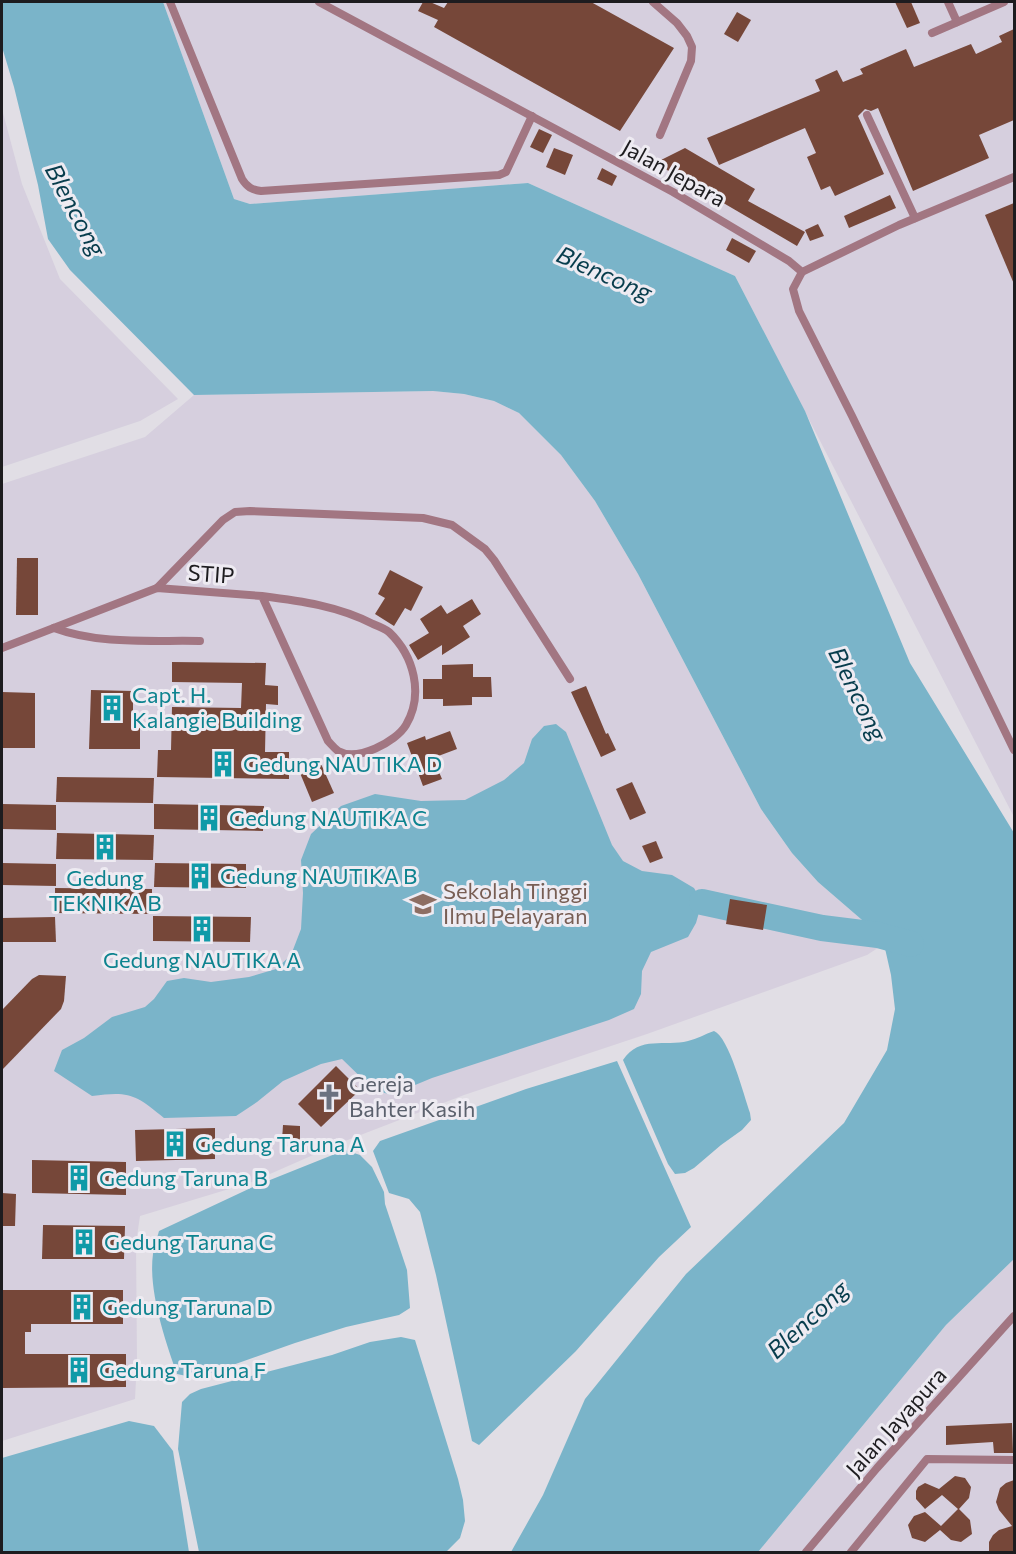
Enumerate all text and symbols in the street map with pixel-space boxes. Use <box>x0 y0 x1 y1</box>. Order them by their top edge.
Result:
street label: Jalan Jepara <box>618 133 731 212</box>
water label: Blencong <box>40 158 113 262</box>
water label: Blencong <box>553 239 658 307</box>
street label: STIP <box>187 558 235 589</box>
water label: Blencong <box>823 642 894 746</box>
place label: Capt. H. Kalangie Building <box>132 681 302 733</box>
building icon: Capt. H. Kalangie Building <box>97 693 127 723</box>
building icon: Gedung NAUTIKA D <box>208 749 238 779</box>
place label: Gedung NAUTIKA D <box>243 750 442 777</box>
building icon: Gedung NAUTIKA C <box>194 803 224 833</box>
place label: Gedung NAUTIKA C <box>229 804 427 831</box>
building icon: Gedung TEKNIKA B <box>90 832 120 862</box>
building icon: Gedung NAUTIKA B <box>185 861 215 891</box>
place label: Gedung NAUTIKA B <box>220 862 417 889</box>
place label: Gedung TEKNIKA B <box>48 864 162 916</box>
place label: Sekolah Tinggi Ilmu Pelayaran <box>443 877 588 929</box>
school or university icon: Sekolah Tinggi Ilmu Pelayaran <box>408 889 438 919</box>
building icon: Gedung NAUTIKA A <box>187 914 217 944</box>
place label: Gedung NAUTIKA A <box>103 946 301 973</box>
place label: Gereja Bahter Kasih <box>349 1070 475 1122</box>
church icon: Gereja Bahter Kasih <box>314 1082 344 1112</box>
building icon: Gedung Taruna A <box>160 1129 190 1159</box>
place label: Gedung Taruna A <box>195 1130 365 1157</box>
building icon: Gedung Taruna B <box>64 1163 94 1193</box>
place label: Gedung Taruna B <box>99 1164 268 1191</box>
building icon: Gedung Taruna C <box>69 1227 99 1257</box>
place label: Gedung Taruna C <box>104 1228 274 1255</box>
water label: Blencong <box>760 1273 855 1364</box>
building icon: Gedung Taruna D <box>67 1292 97 1322</box>
place label: Gedung Taruna D <box>102 1293 273 1320</box>
building icon: Gedung Taruna F <box>64 1355 94 1385</box>
place label: Gedung Taruna F <box>99 1356 266 1383</box>
street label: Jalan Jayapura <box>840 1362 952 1482</box>

